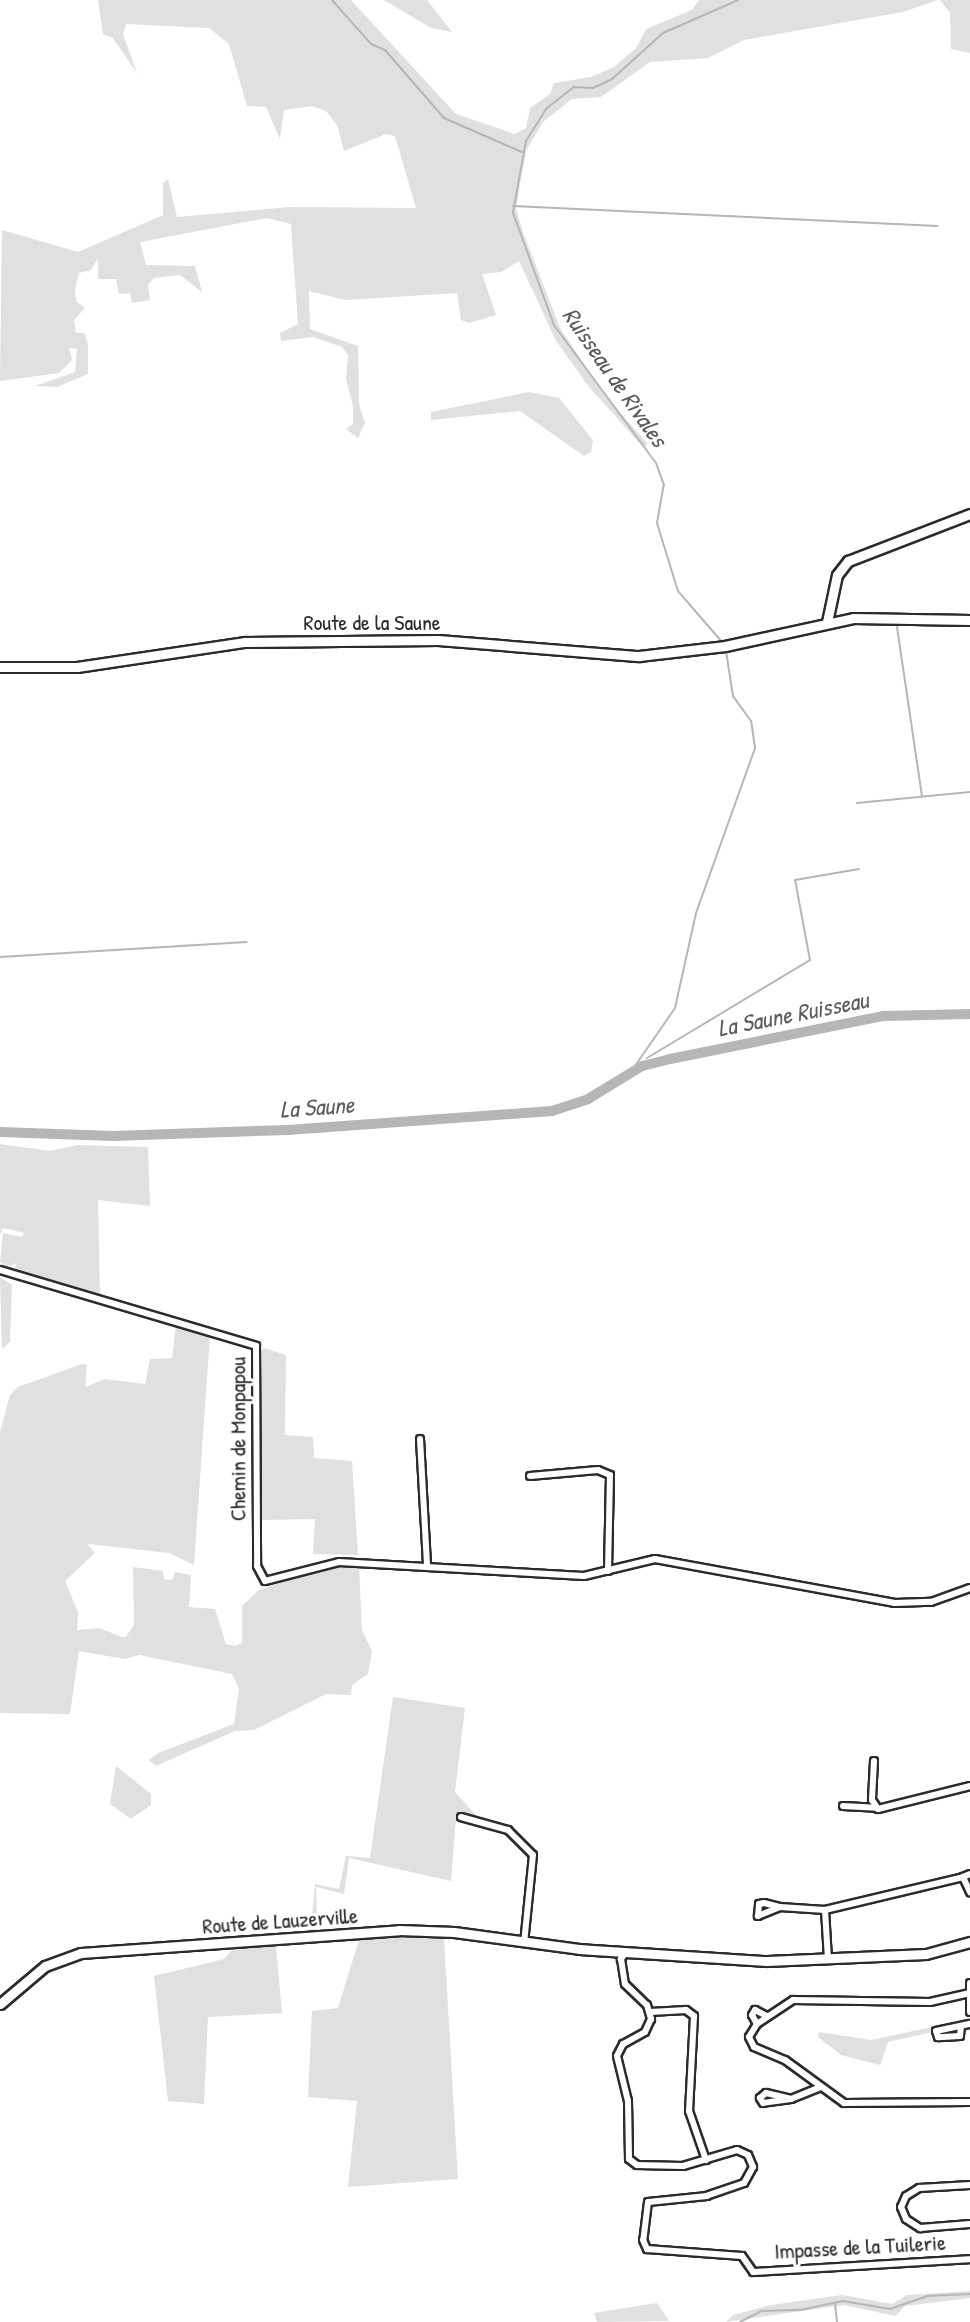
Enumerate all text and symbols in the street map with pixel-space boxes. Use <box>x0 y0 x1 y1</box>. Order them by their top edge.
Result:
water label: Ruisseau de Rivales <box>556 302 674 452</box>
street label: Route de la Saune <box>303 610 441 636</box>
water label: La Saune Ruisseau <box>715 985 871 1043</box>
water label: La Saune <box>279 1090 355 1124</box>
street label: Chemin de Monpapou <box>225 1357 251 1521</box>
street label: Route de Lauzerville <box>201 1902 359 1940</box>
street label: Impasse de la Tuilerie <box>774 2229 946 2265</box>

